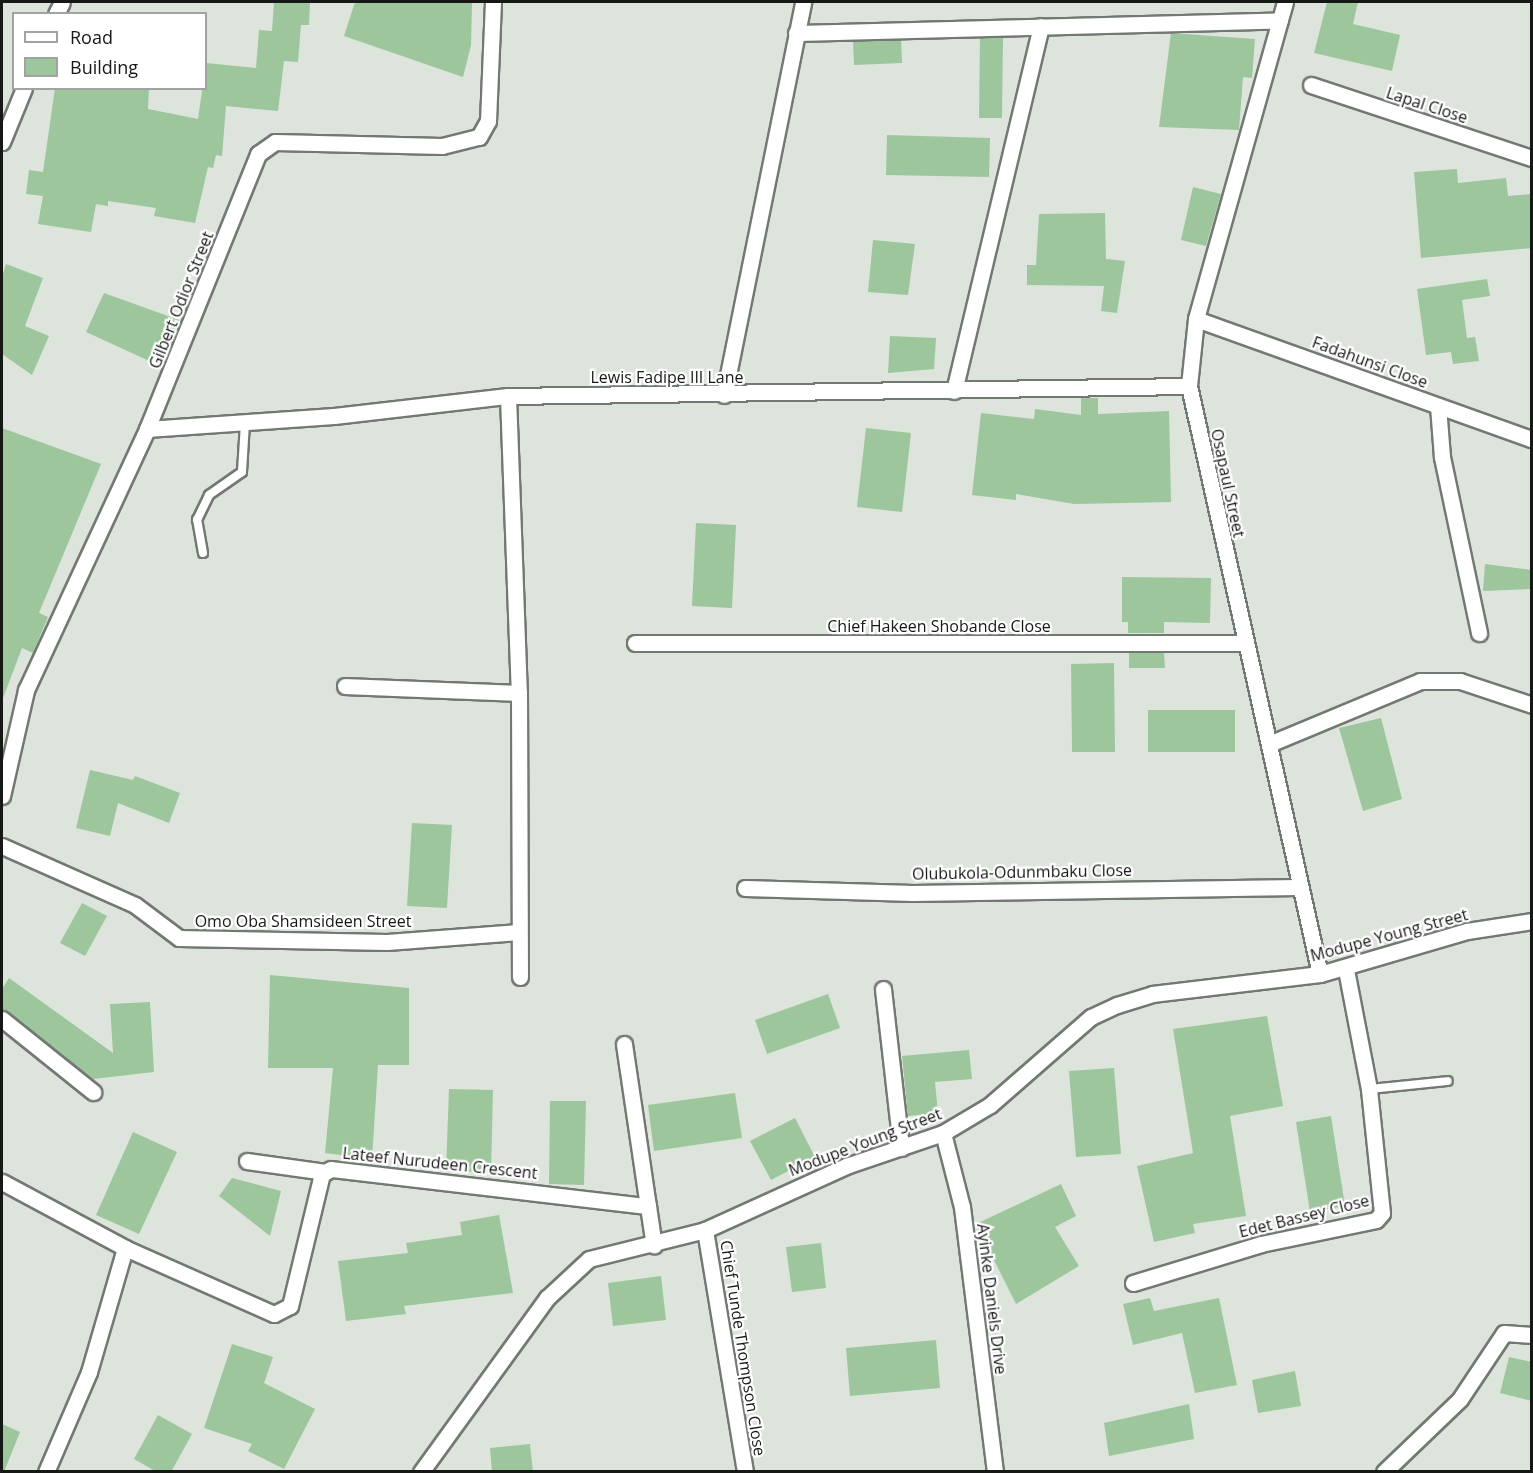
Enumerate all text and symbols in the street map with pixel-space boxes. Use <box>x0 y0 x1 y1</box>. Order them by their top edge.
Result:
legend <box>12 12 207 90</box>
text: Road <box>70 25 113 49</box>
text: Building <box>70 55 138 79</box>
street label: Lapal Close <box>1384 83 1470 127</box>
street label: Gilbert Odior Street <box>145 229 217 371</box>
street label: Fadahunsi Close <box>1310 332 1430 392</box>
street label: Lewis Fadipe III Lane <box>590 367 744 387</box>
street label: Osapaul Street <box>1207 427 1249 539</box>
street label: Chief Hakeen Shobande Close <box>827 616 1051 636</box>
street label: Olubukola-Odunmbaku Close <box>912 860 1132 884</box>
street label: Modupe Young Street <box>1308 905 1470 965</box>
street label: Omo Oba Shamsideen Street <box>195 911 411 931</box>
street label: Modupe Young Street <box>786 1104 944 1180</box>
street label: Lateef Nurudeen Crescent <box>342 1143 538 1183</box>
street label: Edet Bassey Close <box>1237 1191 1371 1241</box>
street label: Ayinke Daniels Drive <box>973 1222 1011 1376</box>
street label: Chief Tunde Thompson Close <box>716 1239 770 1457</box>

